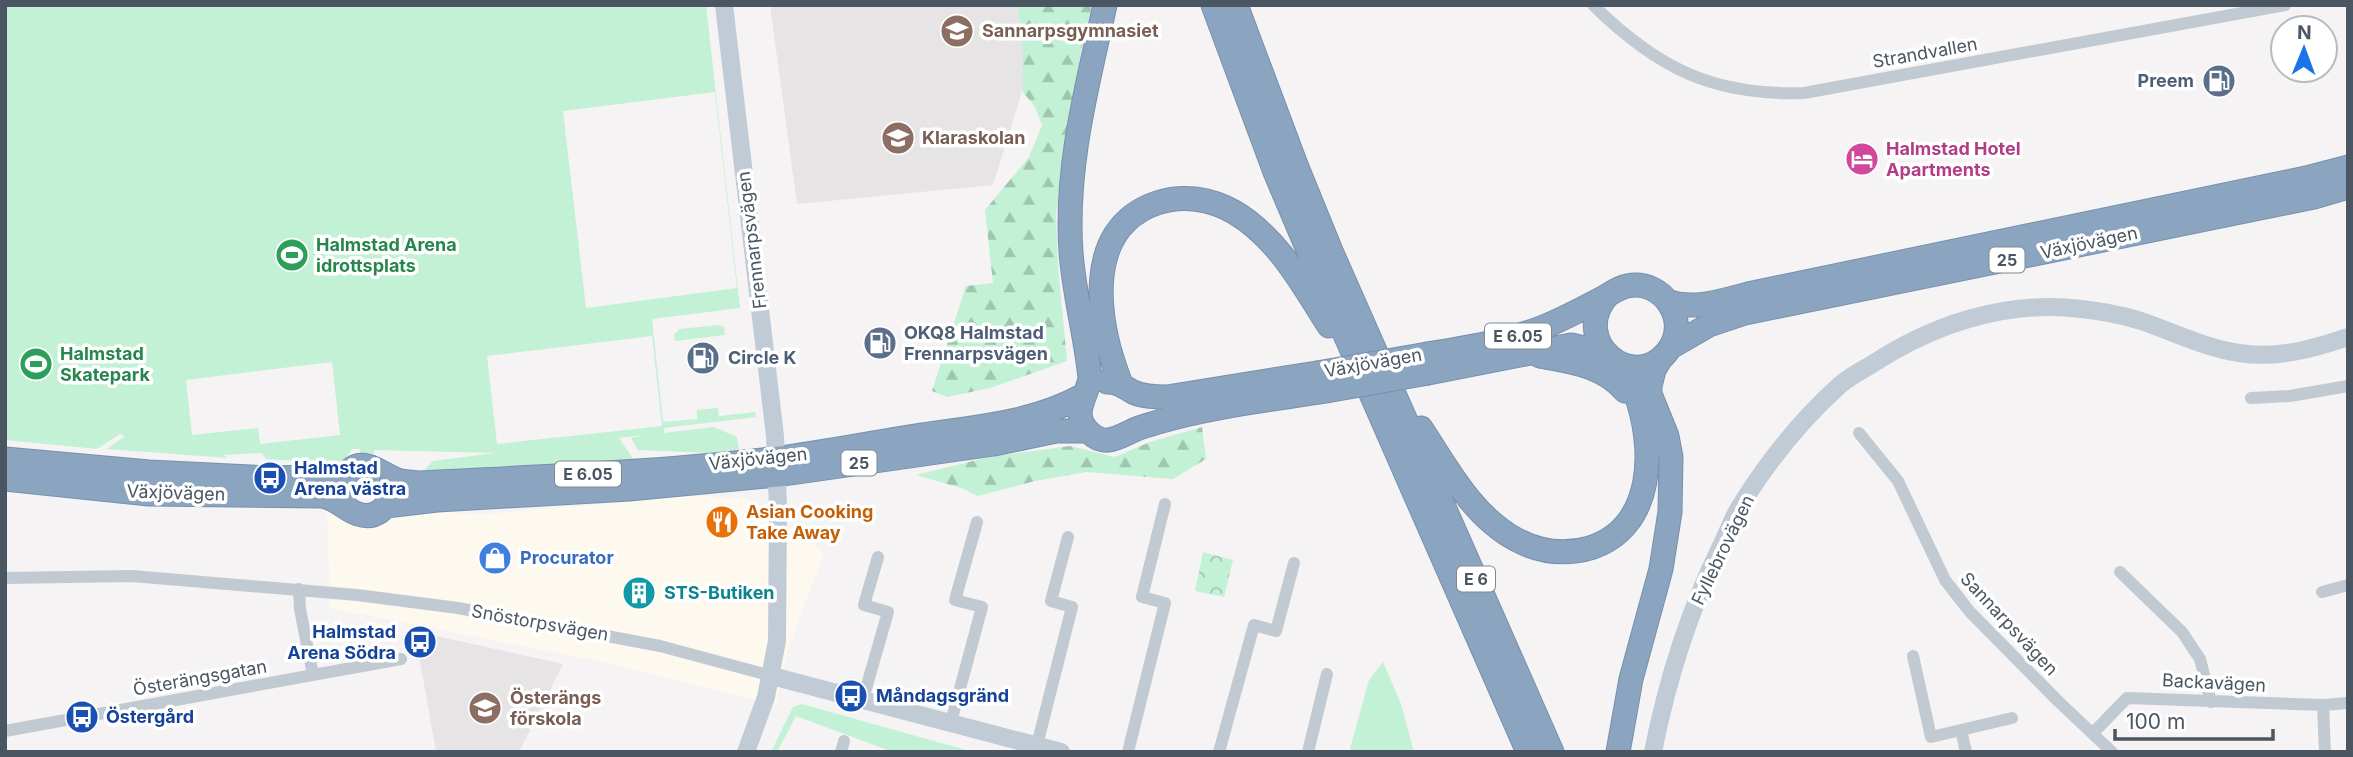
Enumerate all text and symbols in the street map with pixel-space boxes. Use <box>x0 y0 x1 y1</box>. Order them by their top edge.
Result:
school or university icon: Sannarpsgymnasiet <box>938 12 976 50</box>
north arrow <box>2269 14 2339 84</box>
place label: Sannarpsgymnasiet <box>982 20 1159 41</box>
text: N <box>2297 21 2312 44</box>
street label: Strandvallen <box>1871 33 1979 72</box>
fuel station icon: Preem <box>2200 62 2238 100</box>
place label: Preem <box>2138 70 2194 91</box>
school or university icon: Klaraskolan <box>879 119 917 157</box>
place label: Klaraskolan <box>922 127 1026 148</box>
place label: Halmstad Hotel Apartments <box>1886 138 2021 180</box>
hotel icon: Halmstad Hotel Apartments <box>1843 140 1881 178</box>
street label: Frennarpsvägen <box>733 170 770 310</box>
street label: Växjövägen <box>2038 222 2139 263</box>
place label: Halmstad Arena idrottsplats <box>316 234 457 276</box>
sports icon: Halmstad Arena idrottsplats <box>273 236 311 274</box>
road number: 25 <box>1990 248 2024 272</box>
place label: OKQ8 Halmstad Frennarpsvägen <box>904 322 1048 364</box>
fuel station icon: OKQ8 Halmstad Frennarpsvägen <box>861 324 899 362</box>
road number: E 6.05 <box>1485 324 1551 348</box>
fuel station icon: Circle K <box>684 339 722 377</box>
place label: Halmstad Skatepark <box>60 343 150 385</box>
street label: Växjövägen <box>1322 344 1423 381</box>
sports icon: Halmstad Skatepark <box>17 345 55 383</box>
place label: Circle K <box>728 347 797 368</box>
street label: Växjövägen <box>708 443 808 474</box>
road number: 25 <box>842 450 876 476</box>
place label: Halmstad Arena västra <box>294 457 406 499</box>
bus stop icon: Halmstad Arena västra <box>251 459 289 497</box>
road number: E 6.05 <box>555 461 621 486</box>
street label: Växjövägen <box>126 480 226 505</box>
street label: Fyllebrovägen <box>1687 491 1758 608</box>
place label: Asian Cooking Take Away <box>746 501 873 543</box>
restaurant icon: Asian Cooking Take Away <box>703 503 741 541</box>
shop icon: Procurator <box>476 539 514 577</box>
place label: Procurator <box>520 547 614 568</box>
road number: E 6 <box>1457 566 1495 592</box>
street label: Sannarpsvägen <box>1956 568 2062 679</box>
building icon: STS-Butiken <box>620 574 658 612</box>
place label: STS-Butiken <box>664 582 775 603</box>
street label: Snöstorpsvägen <box>470 600 610 645</box>
place label: Halmstad Arena Södra <box>287 621 396 663</box>
bus stop icon: Halmstad Arena Södra <box>401 623 439 661</box>
street label: Österängsgatan <box>131 654 268 700</box>
street label: Backavägen <box>2161 669 2267 696</box>
bus stop icon: Måndagsgränd <box>832 677 870 715</box>
place label: Måndagsgränd <box>876 685 1009 706</box>
place label: Österängs förskola <box>510 687 601 729</box>
school or university icon: Österängs förskola <box>466 689 504 727</box>
bus stop icon: Östergård <box>63 698 101 736</box>
scale bar <box>2115 698 2272 742</box>
place label: Östergård <box>106 706 194 727</box>
text: 100 m <box>2126 709 2185 734</box>

